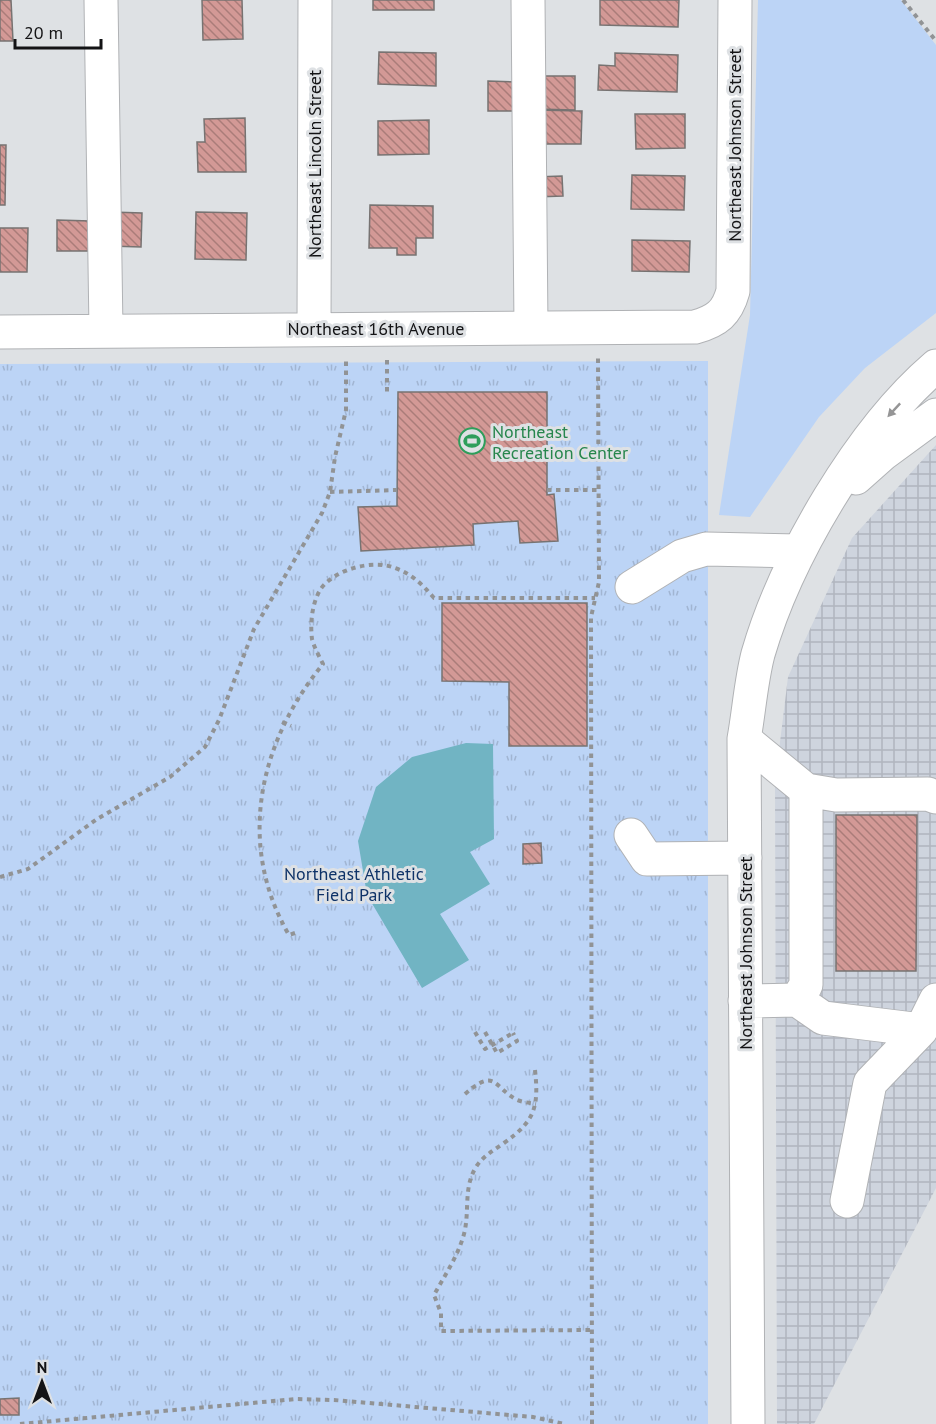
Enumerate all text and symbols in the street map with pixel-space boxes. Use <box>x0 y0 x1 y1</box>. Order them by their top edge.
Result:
scale bar <box>15 12 100 50</box>
text: 20 m <box>24 21 63 44</box>
street label: Northeast Johnson Street <box>723 48 746 242</box>
street label: Northeast Lincoln Street <box>303 70 326 258</box>
street label: Northeast 16th Avenue <box>288 317 464 340</box>
one-way arrow <box>887 402 901 417</box>
place label: Northeast Recreation Center <box>492 420 628 464</box>
sports icon: Northeast Recreation Center <box>457 426 487 456</box>
street label: Northeast Johnson Street <box>734 856 757 1050</box>
park label: Northeast Athletic Field Park <box>284 862 424 906</box>
north arrow <box>12 1352 72 1412</box>
text: N <box>37 1357 47 1377</box>

